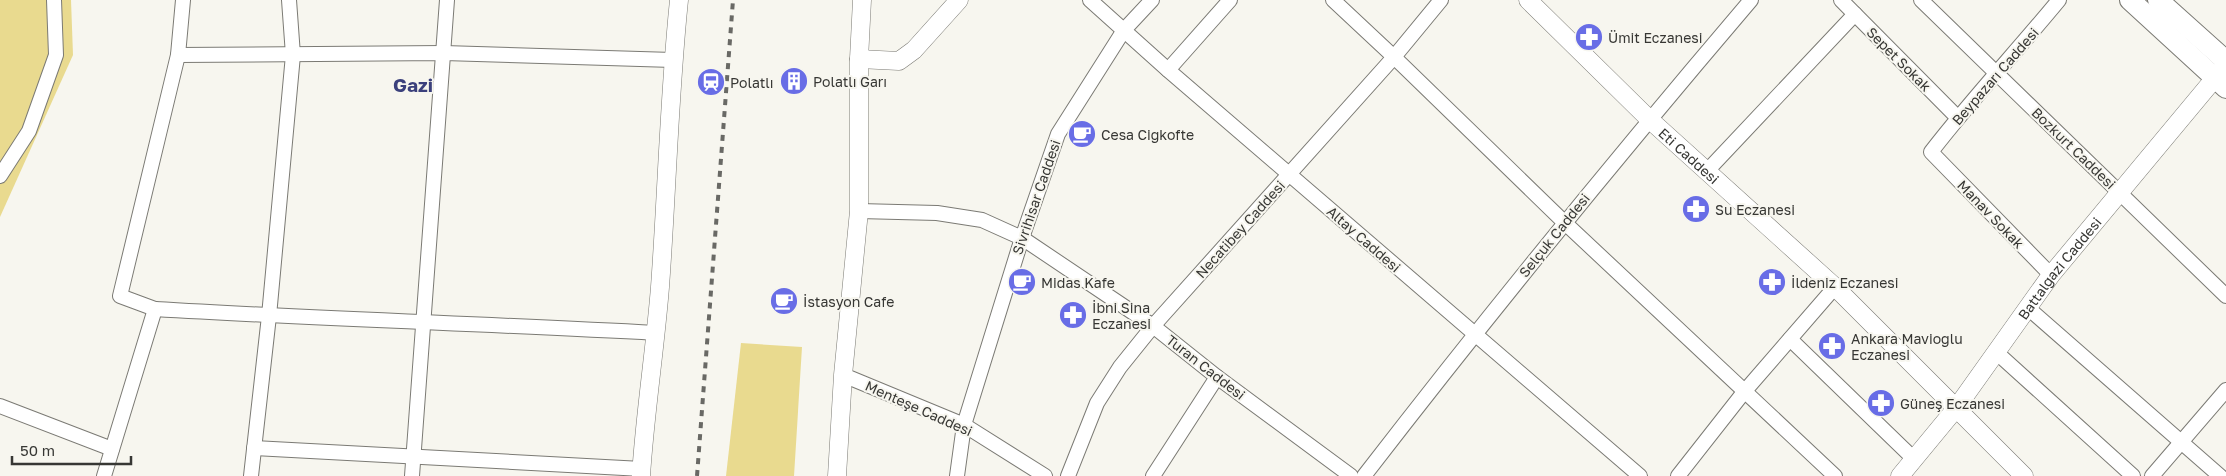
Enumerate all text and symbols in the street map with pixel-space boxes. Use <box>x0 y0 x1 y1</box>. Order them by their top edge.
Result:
pharmacy icon: Ümit Eczanesi <box>1574 22 1604 52</box>
street label: Sepet Sokak <box>1863 23 1935 95</box>
street label: Beypazarı Caddesi <box>1948 24 2042 128</box>
place label: Ümit Eczanesi <box>1608 29 1702 46</box>
building icon: Polatlı Garı <box>779 66 809 96</box>
station icon: Polatlı <box>696 67 726 97</box>
district label: Gazi <box>393 73 433 96</box>
place label: Polatlı Garı <box>813 73 887 90</box>
place label: Polatlı <box>730 74 774 91</box>
street label: Bozkurt Caddesi <box>2028 104 2120 192</box>
cafe icon: Cesa Cigkofte <box>1067 119 1097 149</box>
street label: Eti Caddesi <box>1656 124 1723 187</box>
place label: Cesa Cigkofte <box>1101 126 1194 143</box>
street label: Sivrihisar Caddesi <box>1008 137 1064 257</box>
street label: Manav Sokak <box>1954 176 2028 252</box>
street label: Necatibey Caddesi <box>1192 177 1288 281</box>
street label: Selçuk Caddesi <box>1515 190 1593 280</box>
pharmacy icon: Su Eczanesi <box>1681 194 1711 224</box>
place label: Su Eczanesi <box>1715 201 1795 218</box>
street label: Altay Caddesi <box>1324 202 1404 276</box>
street label: Battalgazi Caddesi <box>2014 213 2104 323</box>
cafe icon: Midas Kafe <box>1007 267 1037 297</box>
pharmacy icon: İldeniz Eczanesi <box>1757 267 1787 297</box>
place label: Midas Kafe <box>1041 274 1115 291</box>
place label: İldeniz Eczanesi <box>1791 274 1898 291</box>
cafe icon: İstasyon Cafe <box>769 286 799 316</box>
place label: İstasyon Cafe <box>803 293 894 310</box>
place label: İbni Sina Eczanesi <box>1092 299 1151 332</box>
pharmacy icon: İbni Sina Eczanesi <box>1058 300 1088 330</box>
place label: Ankara Mavioğlu Eczanesi <box>1851 330 1963 363</box>
street label: Turan Caddesi <box>1163 331 1249 403</box>
pharmacy icon: Ankara Mavioğlu Eczanesi <box>1817 331 1847 361</box>
street label: Menteşe Caddesi <box>863 377 975 439</box>
pharmacy icon: Güneş Eczanesi <box>1866 388 1896 418</box>
place label: Güneş Eczanesi <box>1900 395 2005 412</box>
scale bar <box>12 434 131 466</box>
text: 50 m <box>20 441 55 459</box>

